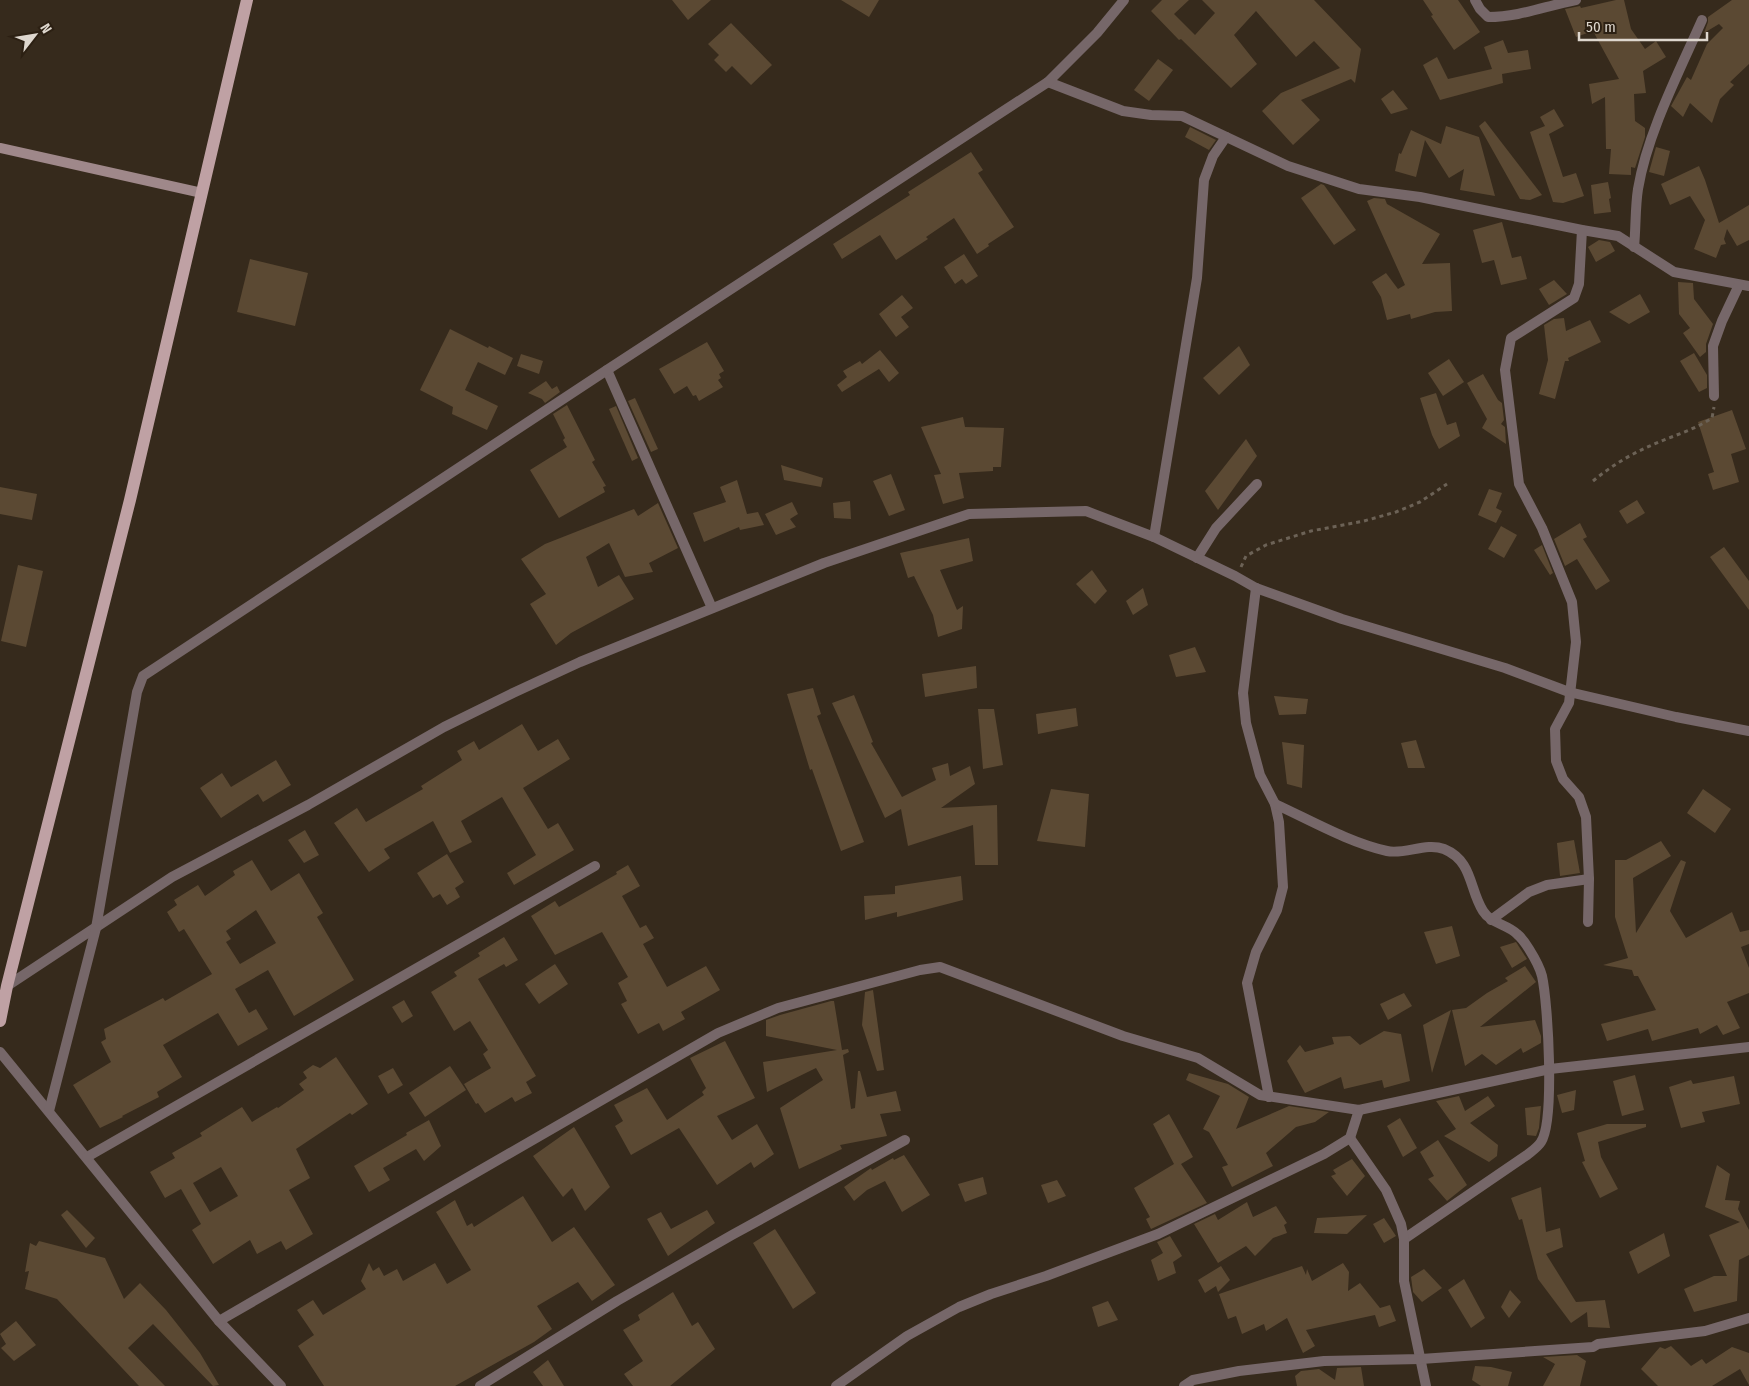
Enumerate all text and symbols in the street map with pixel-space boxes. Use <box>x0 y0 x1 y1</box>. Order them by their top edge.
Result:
north arrow <box>10 10 60 60</box>
scale bar <box>1579 10 1706 42</box>
text: 50 m <box>1586 18 1616 36</box>
text: N <box>36 21 55 37</box>

